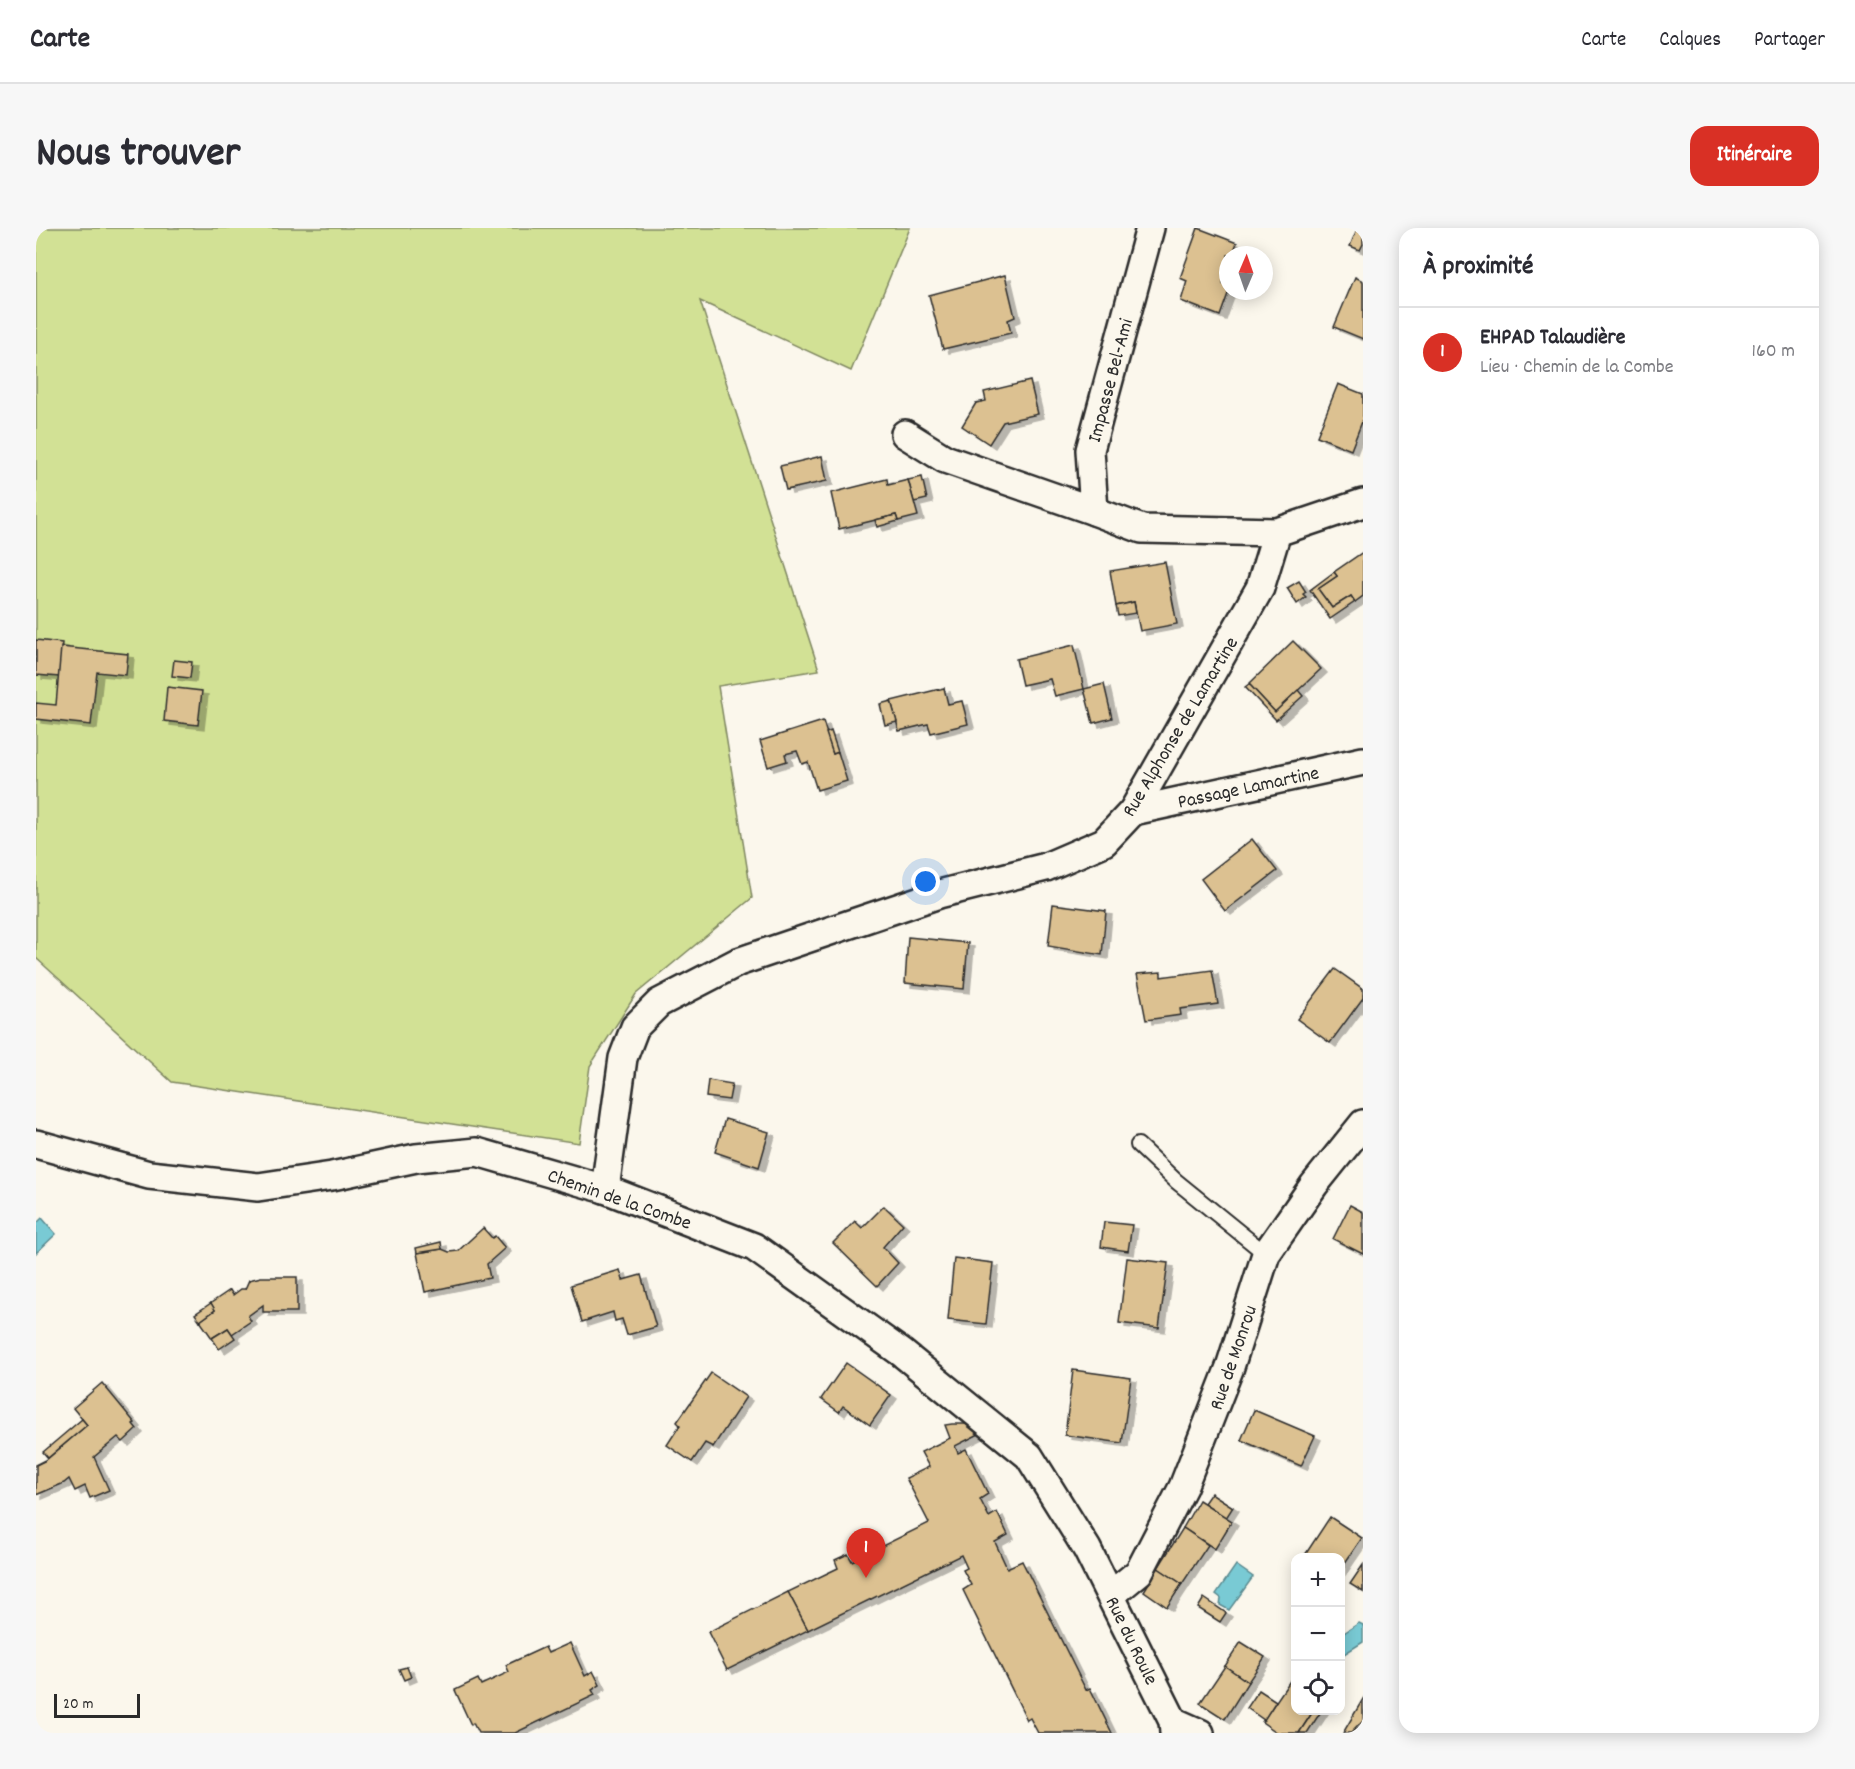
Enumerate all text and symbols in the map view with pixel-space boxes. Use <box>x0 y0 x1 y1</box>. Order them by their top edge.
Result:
text: Carte <box>30 21 90 61</box>
text: Carte <box>1581 26 1626 56</box>
text: Calques <box>1659 26 1721 56</box>
text: Partager <box>1754 26 1825 56</box>
text: Nous trouver <box>36 126 240 186</box>
button: Itinéraire <box>1690 126 1819 186</box>
north arrow <box>1219 246 1273 300</box>
text: À proximité <box>1423 249 1533 286</box>
street label: Impasse Bel-Ami <box>1082 316 1142 446</box>
text: EHPAD Talaudière <box>1480 323 1625 354</box>
text: 1 <box>1440 338 1445 366</box>
text: 160 m <box>1752 338 1795 366</box>
text: Lieu · Chemin de la Combe <box>1480 354 1674 382</box>
street label: Rue Alphonse de Lamartine <box>1117 632 1247 823</box>
street label: Passage Lamartine <box>1175 760 1322 818</box>
your location <box>911 867 940 896</box>
street label: Chemin de la Combe <box>543 1163 695 1239</box>
street label: Rue de Monrou <box>1204 1302 1266 1414</box>
pin: 1 <box>846 1528 886 1578</box>
map controls <box>1291 1553 1345 1715</box>
button: + <box>1291 1553 1345 1607</box>
street label: Rue du Roule <box>1097 1592 1164 1690</box>
button: − <box>1291 1607 1345 1661</box>
button: locate <box>1291 1661 1345 1715</box>
scale bar <box>54 1691 140 1718</box>
text: 20 m <box>63 1693 93 1716</box>

